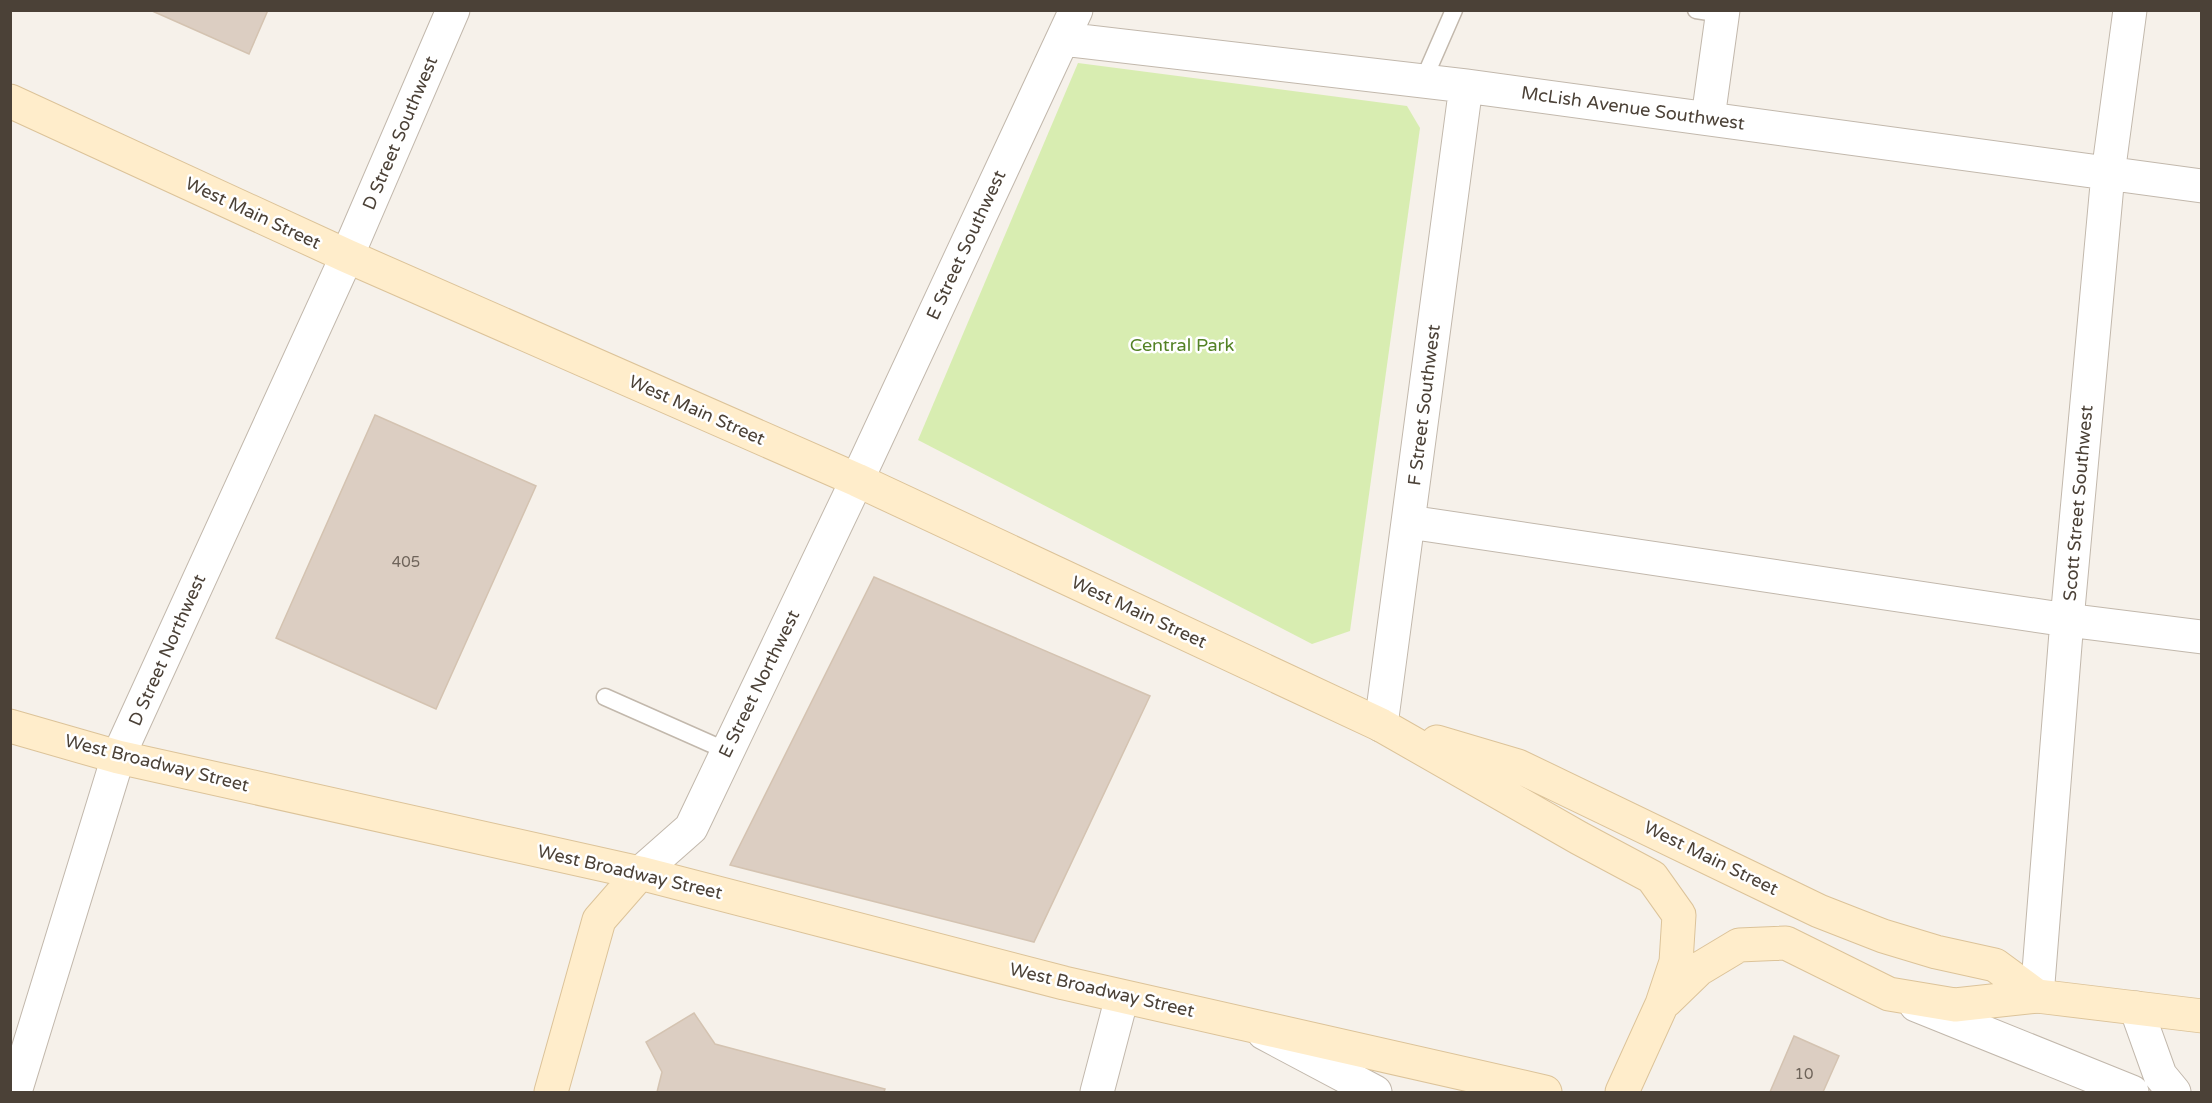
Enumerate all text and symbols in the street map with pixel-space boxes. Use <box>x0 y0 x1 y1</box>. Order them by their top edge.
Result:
street label: D Street Southwest <box>358 53 442 213</box>
street label: McLish Avenue Southwest <box>1520 81 1746 135</box>
street label: E Street Southwest <box>922 167 1010 323</box>
street label: West Main Street <box>182 172 324 254</box>
street label: F Street Southwest <box>1403 323 1445 487</box>
park label: Central Park <box>1130 334 1235 356</box>
street label: West Main Street <box>625 370 769 450</box>
street label: Scott Street Southwest <box>2058 404 2098 602</box>
house number: 405 <box>392 553 420 571</box>
street label: D Street Northwest <box>124 571 210 729</box>
street label: West Main Street <box>1068 571 1210 653</box>
street label: E Street Northwest <box>714 606 804 762</box>
street label: West Broadway Street <box>63 729 251 797</box>
street label: West Main Street <box>1640 816 1782 900</box>
street label: West Broadway Street <box>535 840 725 904</box>
street label: West Broadway Street <box>1007 958 1197 1022</box>
house number: 10 <box>1795 1065 1813 1083</box>

